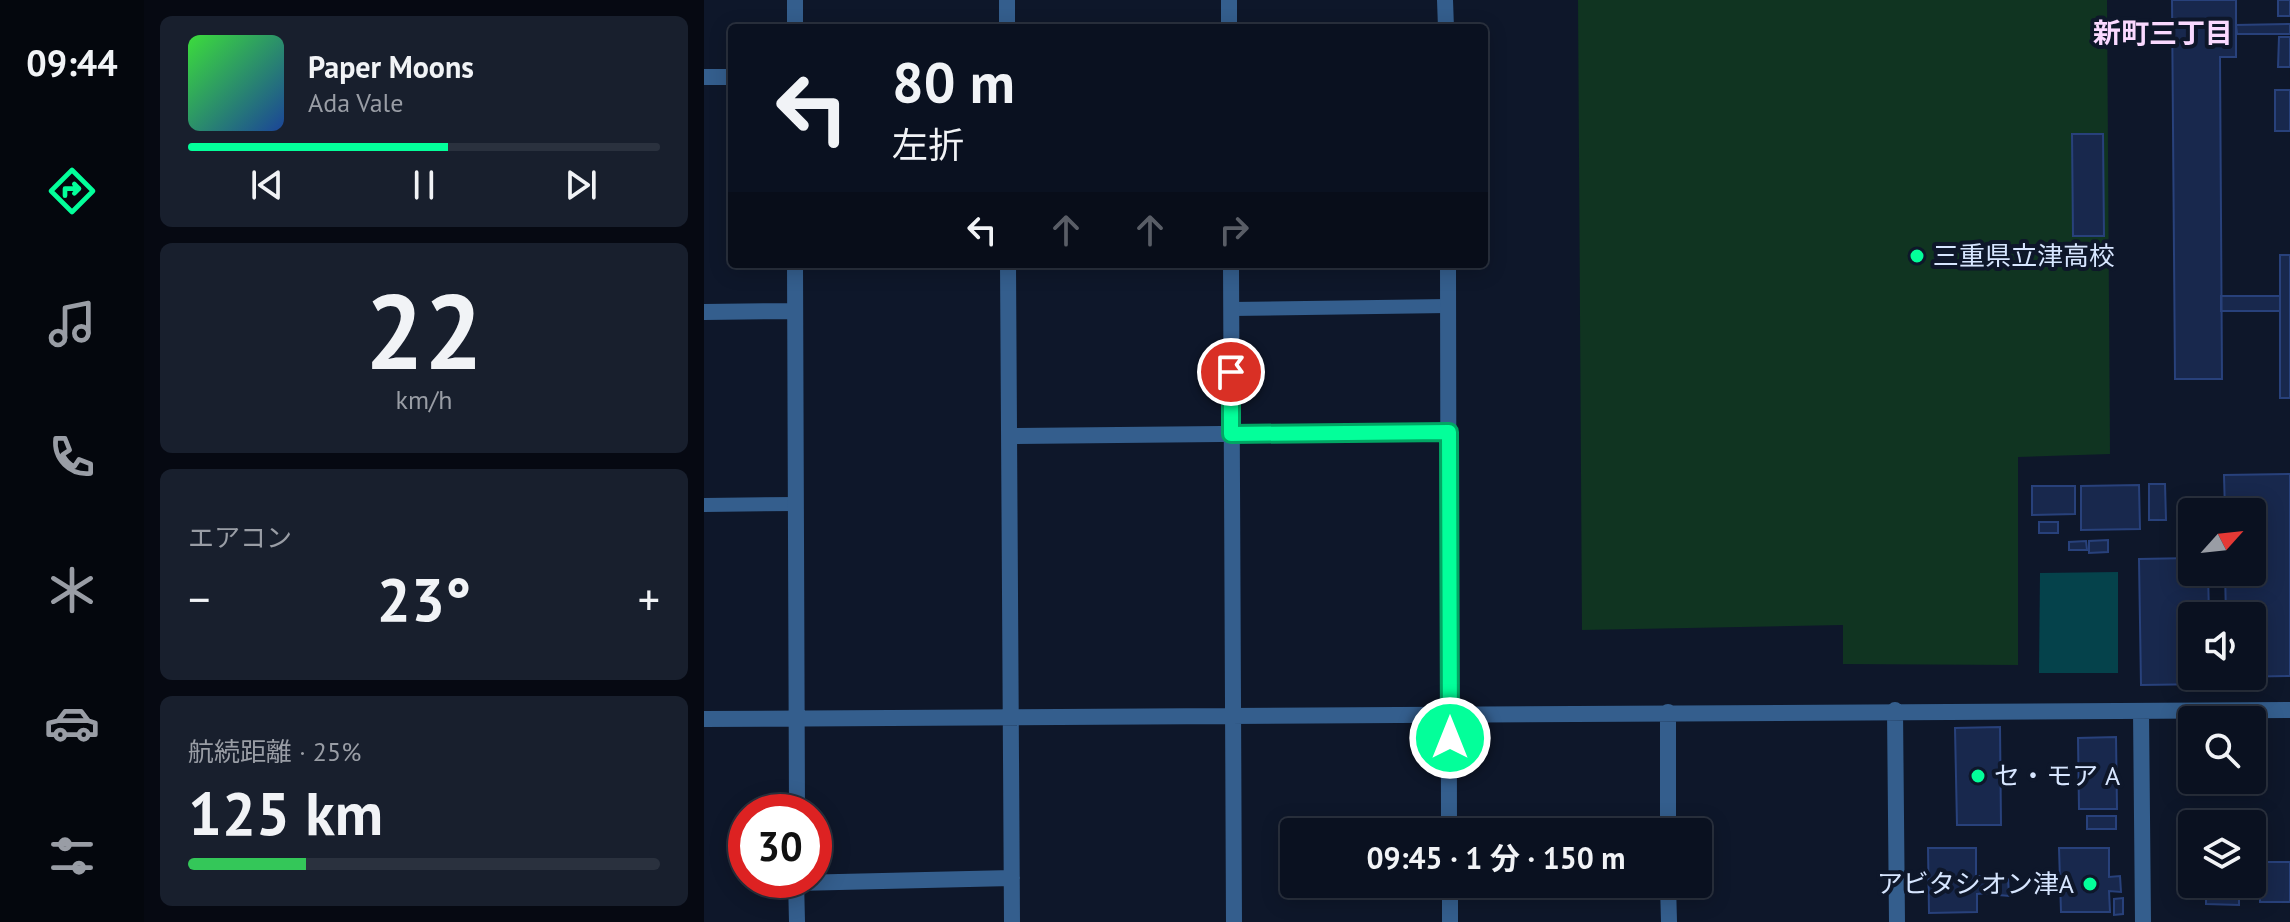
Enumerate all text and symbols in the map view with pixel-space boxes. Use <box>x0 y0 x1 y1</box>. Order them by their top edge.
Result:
district label: 新町三丁目 <box>2093 14 2233 51</box>
text: 09:44 <box>26 39 118 86</box>
text: 80 m <box>892 46 1015 118</box>
text: Paper Moons <box>308 47 474 86</box>
icon: left <box>760 56 864 160</box>
text: Ada Vale <box>308 86 403 119</box>
text: 左折 <box>892 121 964 168</box>
icon: directions <box>44 163 100 219</box>
icon: previous <box>245 163 289 207</box>
icon: pause <box>402 163 446 207</box>
icon: next <box>559 163 603 207</box>
icon: left <box>960 208 1004 252</box>
icon: ahead <box>1044 208 1088 252</box>
icon: ahead <box>1128 208 1172 252</box>
icon: right <box>1212 208 1256 252</box>
place label: 三重県立津高校 <box>1933 239 2115 272</box>
marker: 三重県立津高校 <box>1908 247 1926 265</box>
text: 22 <box>365 263 483 398</box>
icon: music <box>44 296 100 352</box>
pin <box>1197 338 1265 406</box>
icon: arrive <box>1209 350 1253 394</box>
text: km/h <box>396 383 453 416</box>
icon: phone <box>44 429 100 485</box>
north arrow <box>2178 498 2266 586</box>
map controls <box>2178 498 2266 898</box>
text: エアコン <box>188 521 292 554</box>
text: 23° <box>377 560 471 638</box>
icon: climate <box>44 562 100 618</box>
text: − <box>188 570 210 627</box>
text: + <box>638 570 660 627</box>
button: sound <box>2178 602 2266 690</box>
icon: car <box>44 695 100 751</box>
position arrow <box>1408 696 1492 780</box>
button: search <box>2178 706 2266 794</box>
text: 航続距離 · 25% <box>188 735 361 768</box>
place label: セ・モア A <box>1994 759 2120 792</box>
marker: セ・モア A <box>1969 767 1987 785</box>
text: 125 km <box>188 774 383 852</box>
speed limit sign: 30 <box>728 794 832 898</box>
button: layers <box>2178 810 2266 898</box>
icon: filters <box>44 828 100 884</box>
text: 09:45 · 1 分 · 150 m <box>1366 838 1626 877</box>
place label: アビタシオン津A <box>1877 867 2074 900</box>
marker: アビタシオン津A <box>2081 875 2099 893</box>

